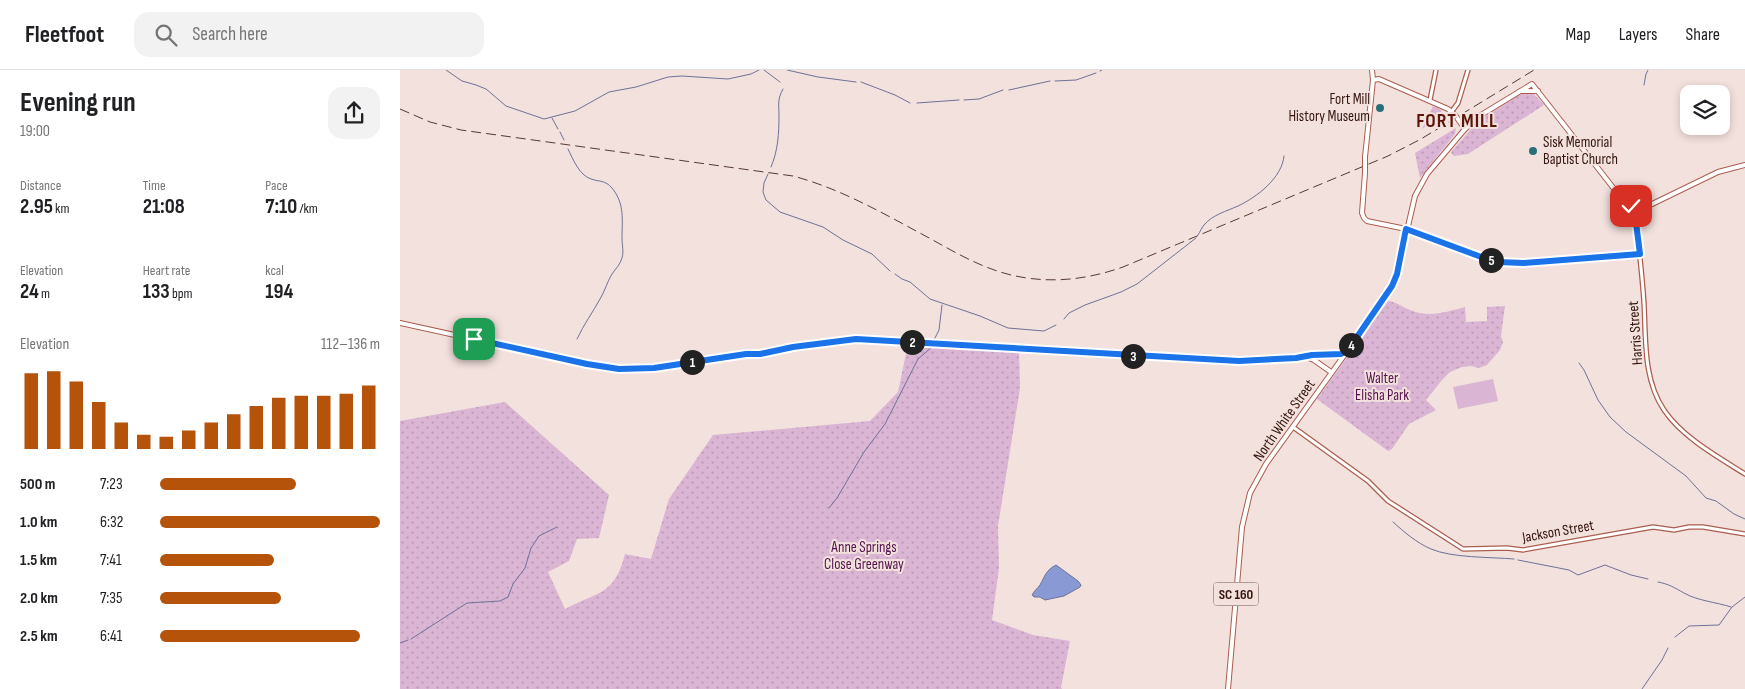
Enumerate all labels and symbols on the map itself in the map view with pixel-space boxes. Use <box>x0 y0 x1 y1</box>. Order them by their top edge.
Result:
place label: Fort Mill History Museum <box>1288 90 1370 126</box>
marker: Fort Mill History Museum <box>1374 102 1386 114</box>
district label: FORT MILL <box>1416 109 1498 133</box>
place label: Sisk Memorial Baptist Church <box>1543 133 1618 169</box>
marker: Sisk Memorial Baptist Church <box>1527 145 1539 157</box>
pin <box>1610 185 1652 227</box>
pin: 5 <box>1478 248 1504 272</box>
street label: Harris Street <box>1624 300 1647 366</box>
pin <box>453 318 495 360</box>
pin: 2 <box>900 330 924 354</box>
pin: 4 <box>1338 332 1364 358</box>
pin: 3 <box>1120 344 1146 368</box>
pin: 1 <box>680 350 704 374</box>
park label: Walter Elisha Park <box>1355 369 1409 405</box>
street label: North White Street <box>1249 375 1320 465</box>
street label: Jackson Street <box>1520 516 1596 547</box>
park label: Anne Springs Close Greenway <box>824 538 904 574</box>
road number: SC 160 <box>1214 582 1258 606</box>

